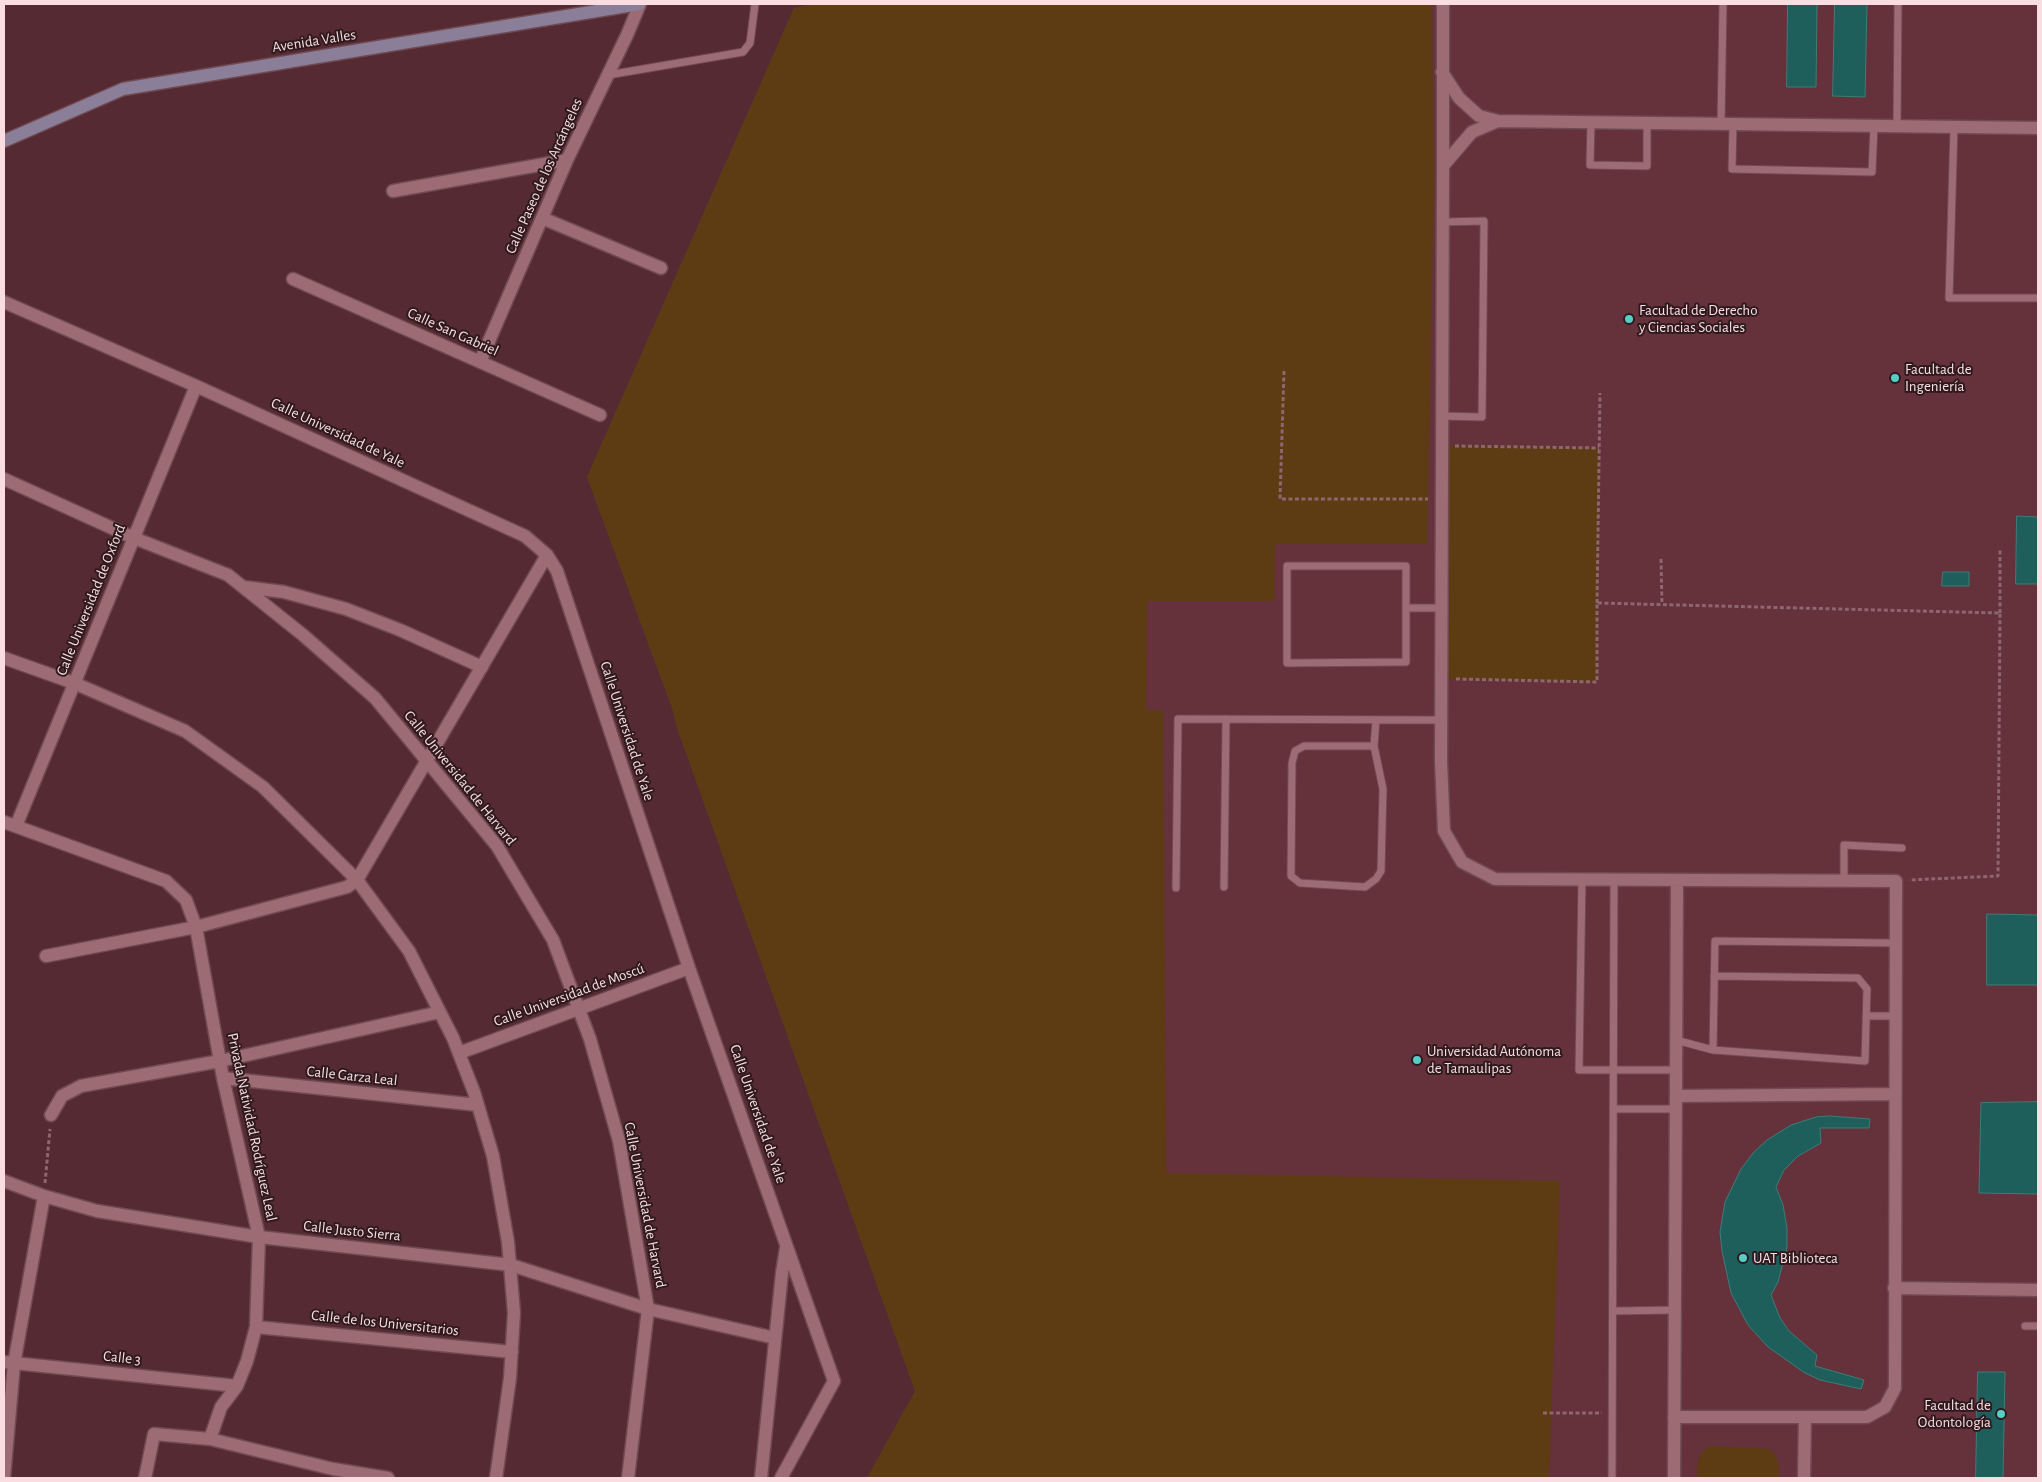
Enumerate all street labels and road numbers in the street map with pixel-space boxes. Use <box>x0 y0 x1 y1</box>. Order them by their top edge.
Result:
street label: Avenida Valles <box>271 26 357 56</box>
street label: Calle Paseo de los Arcángeles <box>502 95 586 257</box>
street label: Calle San Gabriel <box>405 304 501 360</box>
street label: Calle Universidad de Yale <box>268 394 408 472</box>
street label: Calle Universidad de Oxford <box>52 522 130 678</box>
street label: Calle Universidad de Yale <box>596 659 658 803</box>
street label: Calle Universidad de Harvard <box>400 707 520 849</box>
street label: Calle Universidad de Moscú <box>491 959 647 1031</box>
street label: Privada Natividad Rodríguez Leal <box>223 1031 281 1223</box>
street label: Calle Universidad de Yale <box>726 1042 790 1186</box>
street label: Calle Garza Leal <box>306 1062 398 1090</box>
street label: Calle Universidad de Harvard <box>620 1121 670 1289</box>
street label: Calle Justo Sierra <box>302 1217 402 1245</box>
street label: Calle de los Universitarios <box>310 1306 460 1340</box>
street label: Calle 3 <box>102 1347 142 1369</box>

